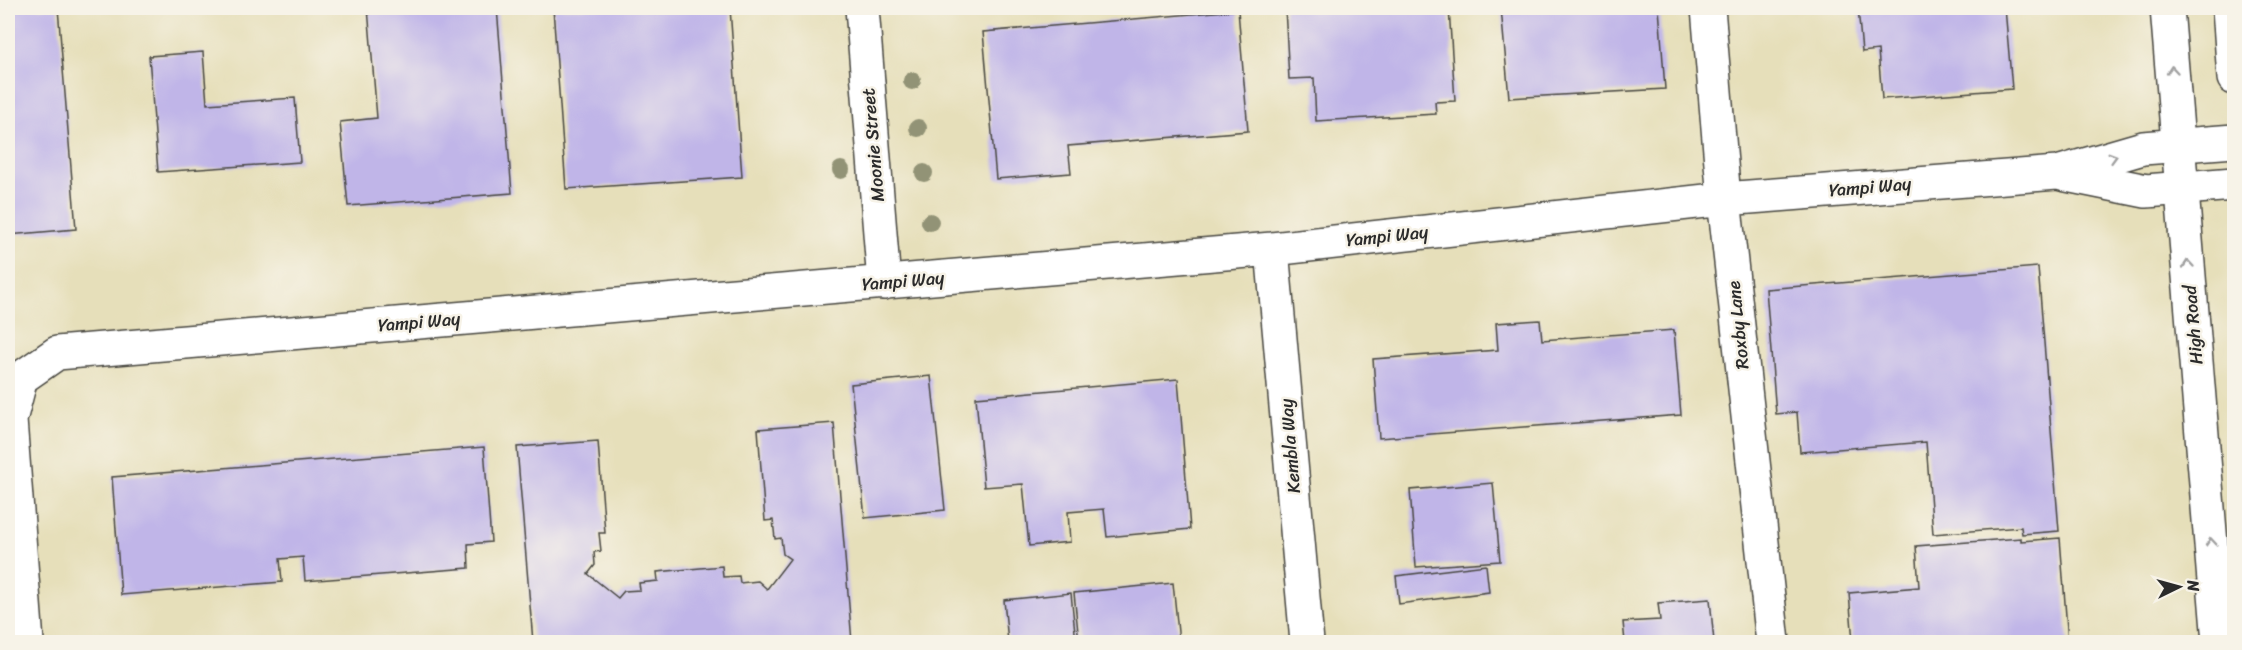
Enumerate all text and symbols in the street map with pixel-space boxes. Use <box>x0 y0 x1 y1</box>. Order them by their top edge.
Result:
one-way arrow <box>2166 65 2179 74</box>
street label: Moonie Street <box>852 87 894 203</box>
one-way arrow <box>2108 151 2118 164</box>
street label: Yampi Way <box>1828 167 1913 207</box>
street label: Yampi Way <box>1344 216 1430 256</box>
one-way arrow <box>2182 260 2195 269</box>
street label: Yampi Way <box>861 261 946 301</box>
street label: Roxby Lane <box>1717 279 1759 371</box>
street label: High Road <box>2173 283 2212 366</box>
street label: Yampi Way <box>377 302 462 342</box>
street label: Kembla Way <box>1270 397 1310 495</box>
one-way arrow <box>2204 538 2217 547</box>
north arrow <box>2149 557 2209 617</box>
text: N <box>2178 578 2208 593</box>

